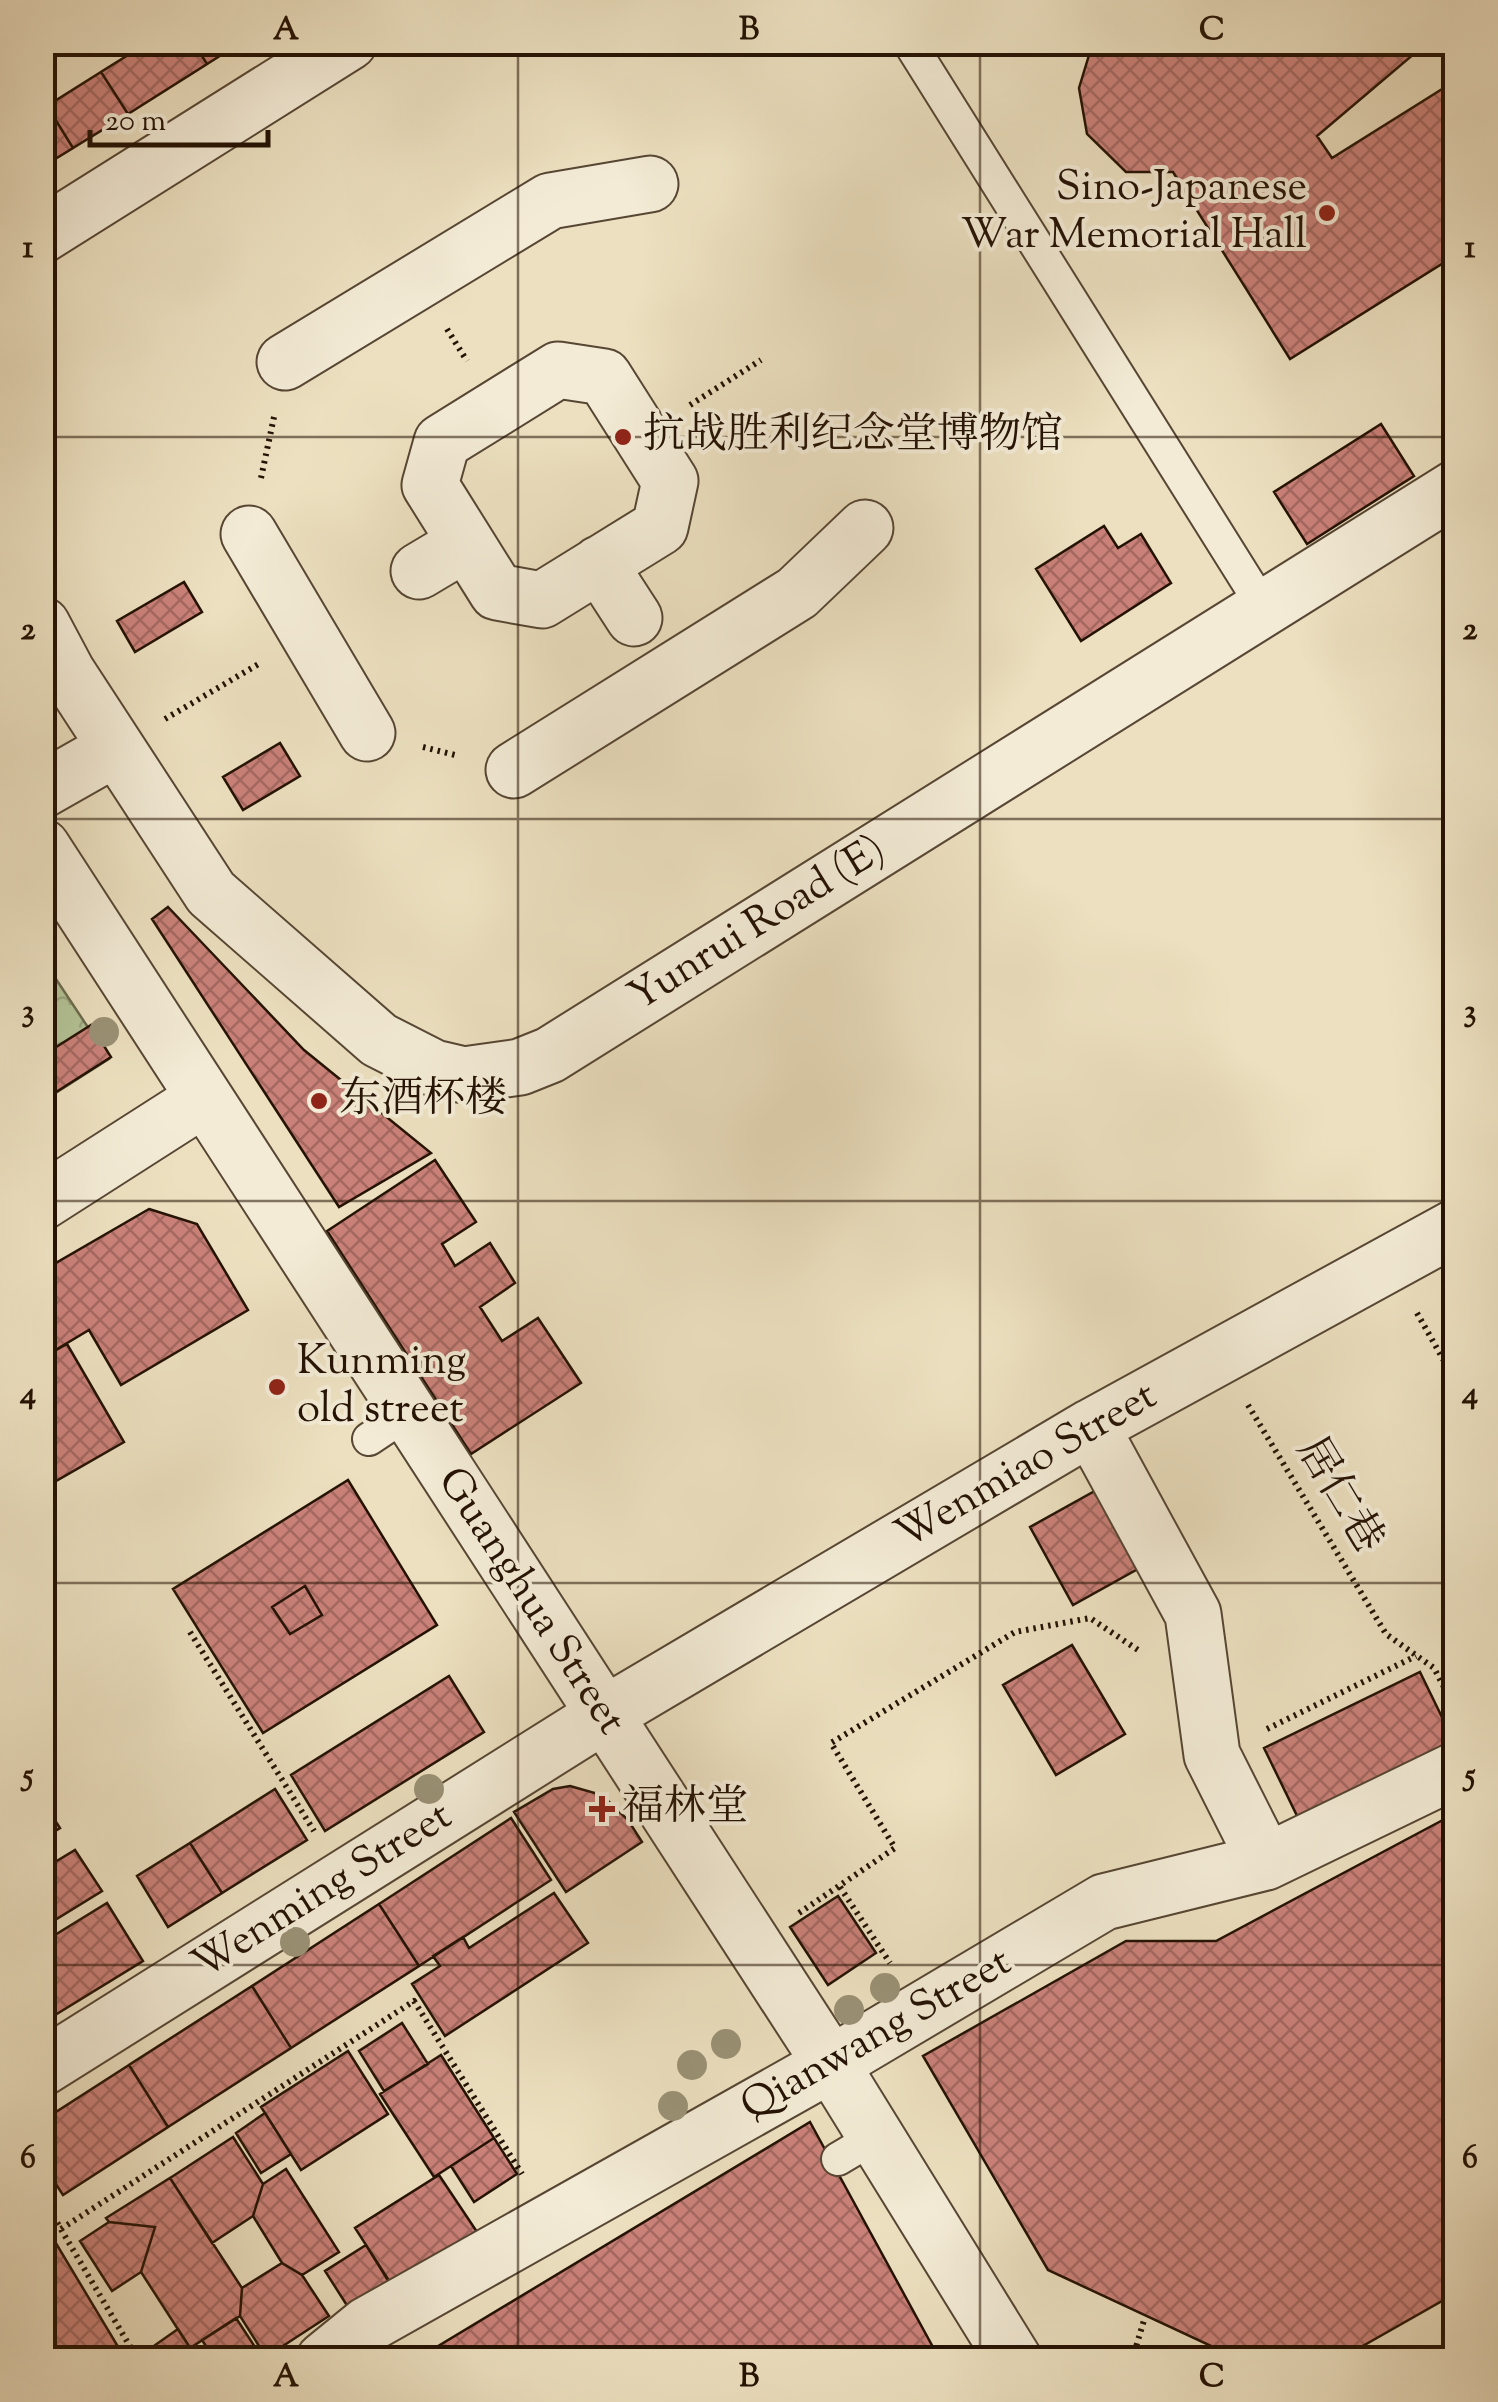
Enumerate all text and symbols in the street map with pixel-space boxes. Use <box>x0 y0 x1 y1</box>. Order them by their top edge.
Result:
text: A <box>273 8 299 54</box>
text: B <box>739 8 759 54</box>
text: C <box>1199 8 1225 54</box>
scale bar <box>90 85 268 147</box>
text: 20 m <box>105 101 166 144</box>
place label: Sino-Japanese War Memorial Hall <box>961 159 1307 267</box>
marker: Sino-Japanese War Memorial Hall <box>1316 202 1338 224</box>
text: 1 <box>23 226 34 272</box>
text: 1 <box>1465 226 1476 272</box>
place label: 抗战胜利纪念堂博物馆 <box>643 407 1063 467</box>
marker: 抗战胜利纪念堂博物馆 <box>612 426 634 448</box>
text: 2 <box>21 608 36 654</box>
text: 2 <box>1463 608 1478 654</box>
street label: Yunrui Road (E) <box>618 822 898 1028</box>
text: 3 <box>22 990 34 1036</box>
text: 3 <box>1464 990 1476 1036</box>
place label: 东酒杯楼 <box>339 1071 507 1131</box>
marker: 东酒杯楼 <box>308 1090 330 1112</box>
place label: Kunming old street <box>297 1333 467 1441</box>
street label: Wenmiao Street <box>885 1368 1169 1566</box>
text: 4 <box>19 1372 36 1418</box>
text: 4 <box>1461 1372 1478 1418</box>
marker: Kunming old street <box>266 1376 288 1398</box>
street label: 居仁巷 <box>1280 1427 1396 1565</box>
street label: Guanghua Street <box>421 1457 639 1747</box>
text: 5 <box>20 1754 34 1800</box>
text: 5 <box>1462 1754 1476 1800</box>
place label: 福林堂 <box>622 1779 748 1839</box>
street label: Wenming Street <box>182 1788 464 1996</box>
marker: 福林堂 <box>591 1798 613 1820</box>
street label: Qianwang Street <box>731 1934 1023 2138</box>
text: 6 <box>20 2136 36 2182</box>
text: 6 <box>1462 2136 1478 2182</box>
text: A <box>273 2355 299 2401</box>
text: B <box>739 2355 759 2401</box>
text: C <box>1199 2355 1225 2401</box>

